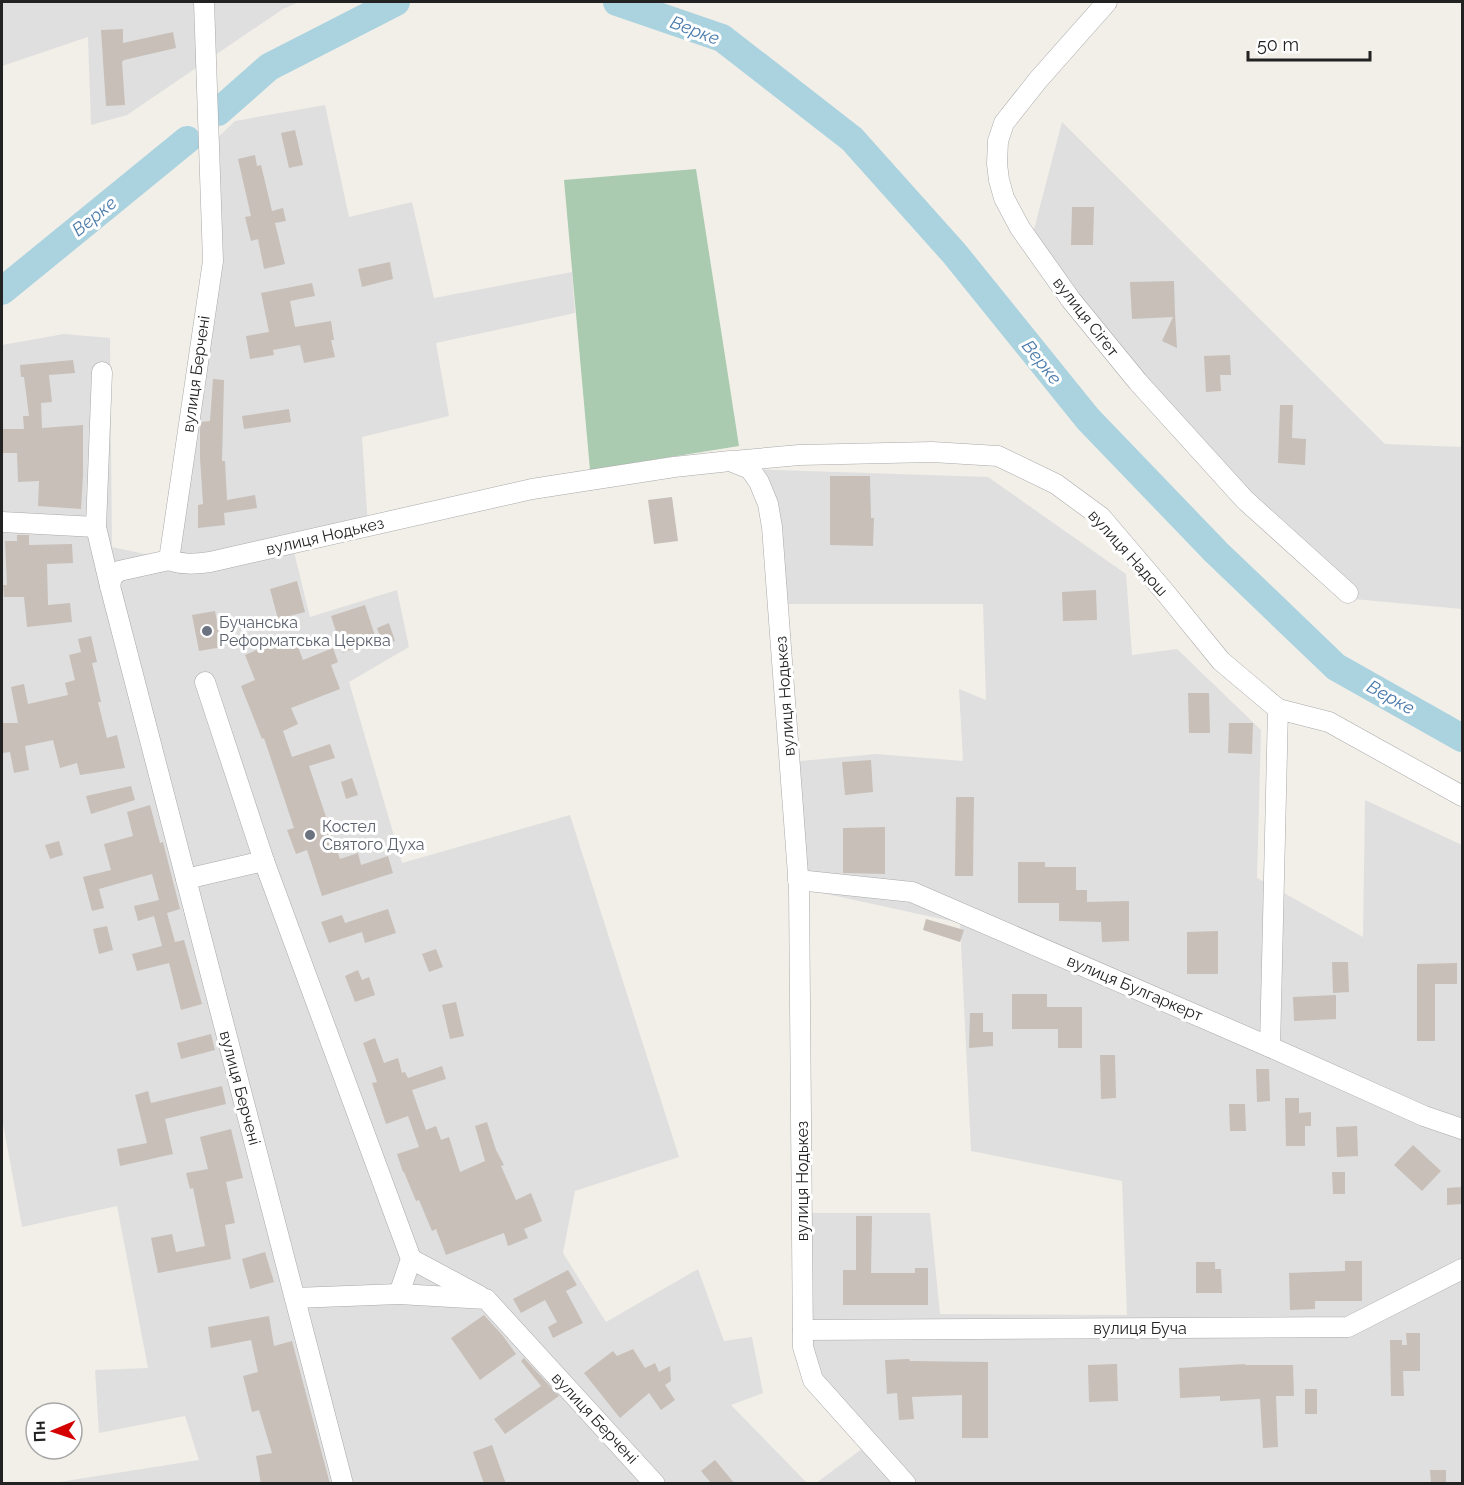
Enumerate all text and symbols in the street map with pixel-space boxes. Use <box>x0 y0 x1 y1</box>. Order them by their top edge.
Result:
water label: Верке <box>668 11 723 49</box>
scale bar <box>1248 24 1370 62</box>
text: 50 m <box>1257 34 1299 55</box>
water label: Верке <box>68 192 120 240</box>
street label: вулиця Сіґет <box>1049 274 1123 361</box>
street label: вулиця Берчені <box>178 314 214 434</box>
water label: Верке <box>1018 336 1066 388</box>
street label: вулиця Надош <box>1084 506 1172 600</box>
street label: вулиця Нодькез <box>264 513 386 559</box>
place label: Бучанська Реформатська Церква <box>219 613 391 650</box>
marker: Бучанська Реформатська Церква <box>200 624 214 638</box>
street label: вулиця Нодькез <box>771 635 799 757</box>
water label: Верке <box>1364 675 1418 719</box>
place label: Костел Святого Духа <box>322 817 424 854</box>
marker: Костел Святого Духа <box>303 828 317 842</box>
street label: вулиця Булгаркерт <box>1064 951 1206 1025</box>
street label: вулиця Берчені <box>216 1029 264 1147</box>
street label: вулиця Нодькез <box>793 1121 812 1241</box>
street label: вулиця Буча <box>1093 1319 1187 1338</box>
street label: вулиця Берчені <box>548 1369 642 1467</box>
north arrow <box>24 1401 84 1461</box>
text: Пн <box>30 1421 49 1442</box>

